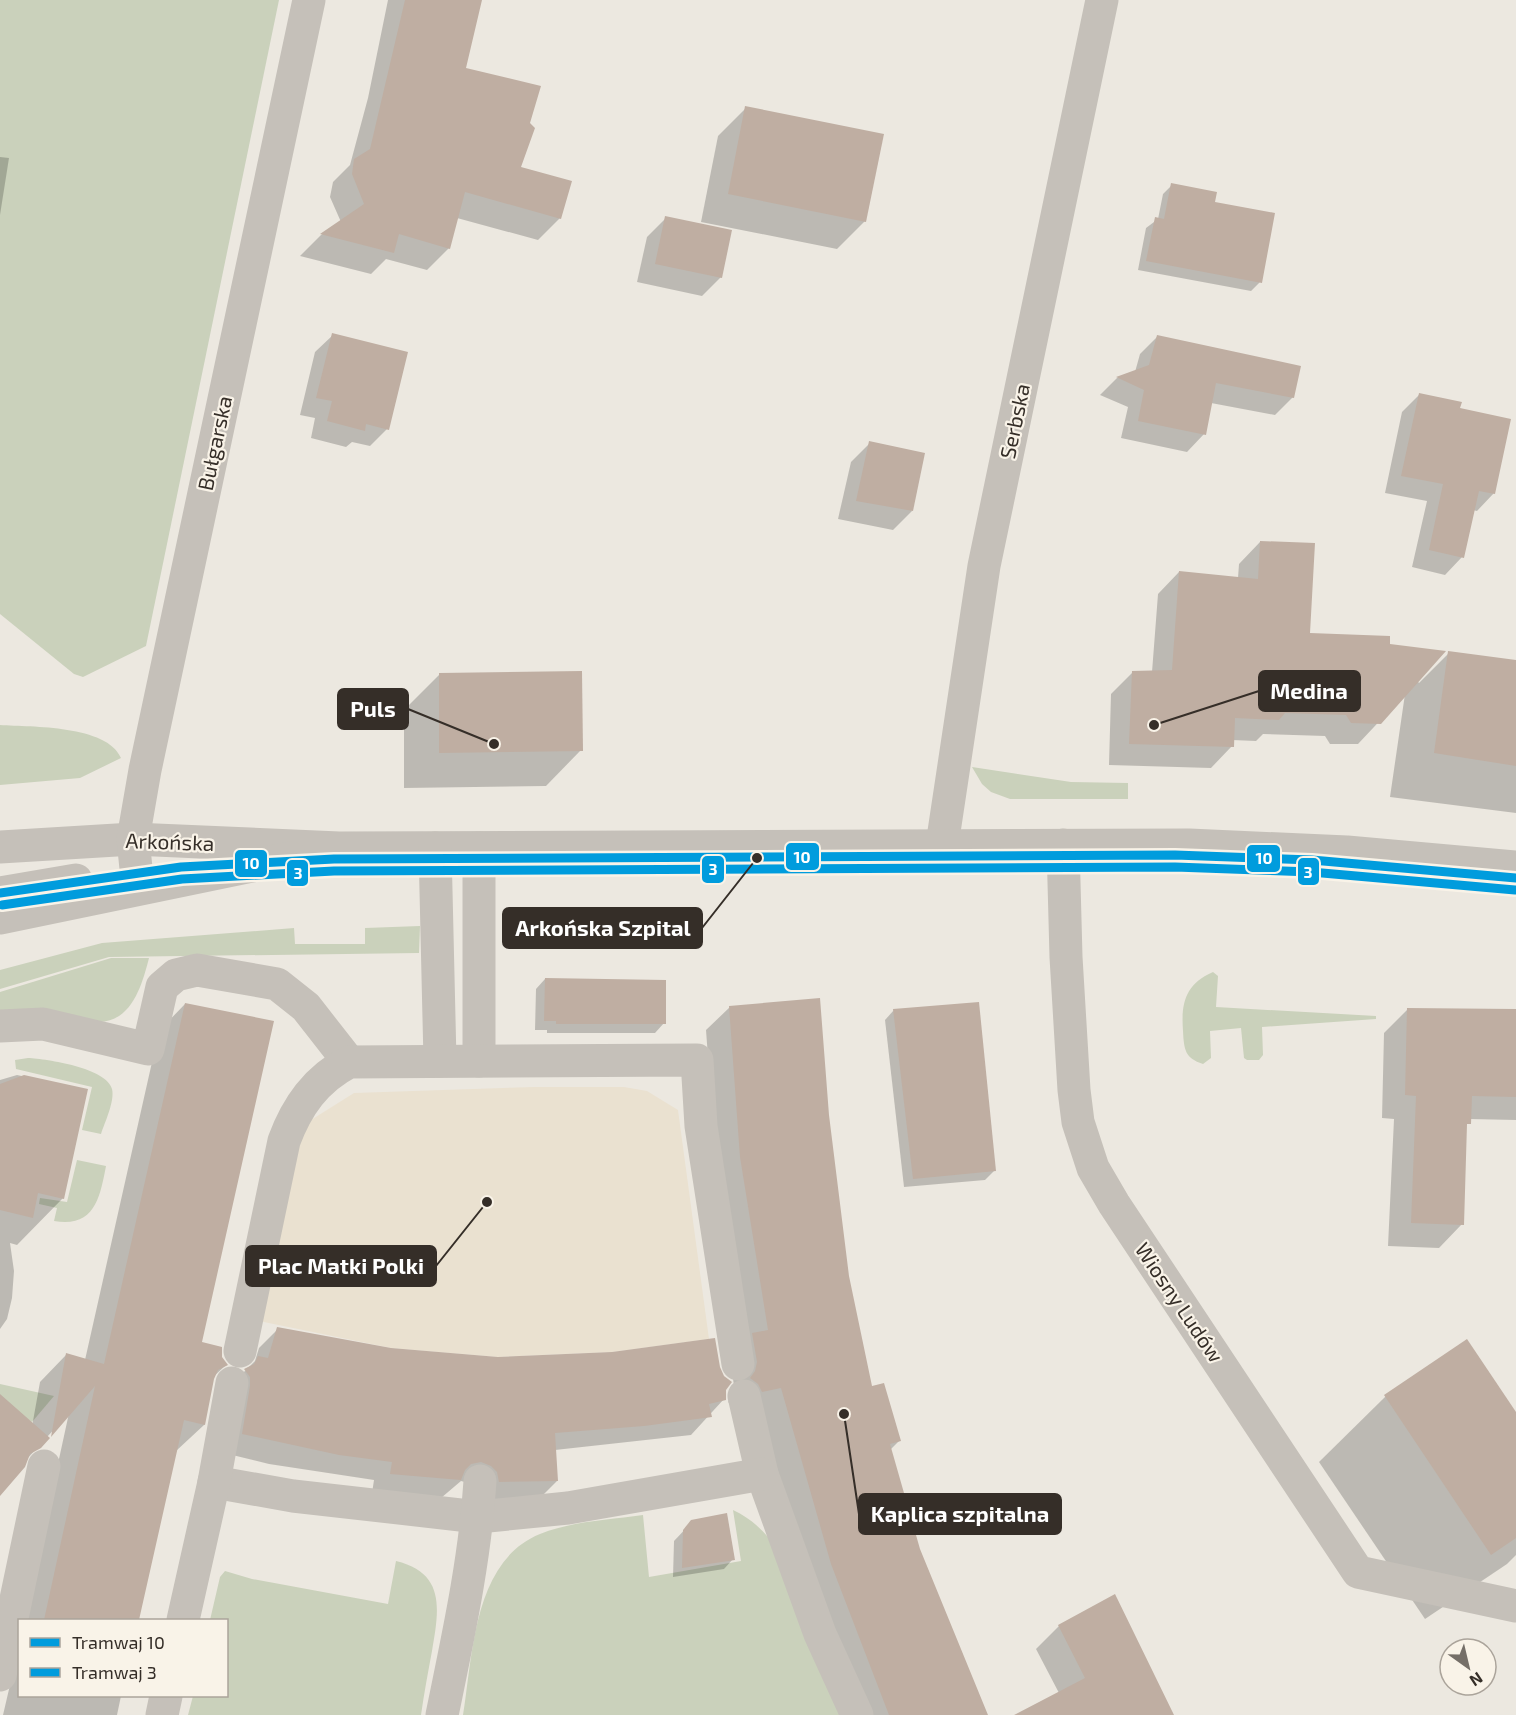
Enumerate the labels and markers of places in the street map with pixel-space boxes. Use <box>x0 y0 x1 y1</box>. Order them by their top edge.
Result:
callout: Medina <box>1259 671 1360 711</box>
callout: Puls <box>338 689 408 729</box>
callout: Arkońska Szpital <box>503 908 702 948</box>
callout: Plac Matki Polki <box>246 1246 436 1286</box>
callout: Kaplica szpitalna <box>859 1494 1061 1534</box>

